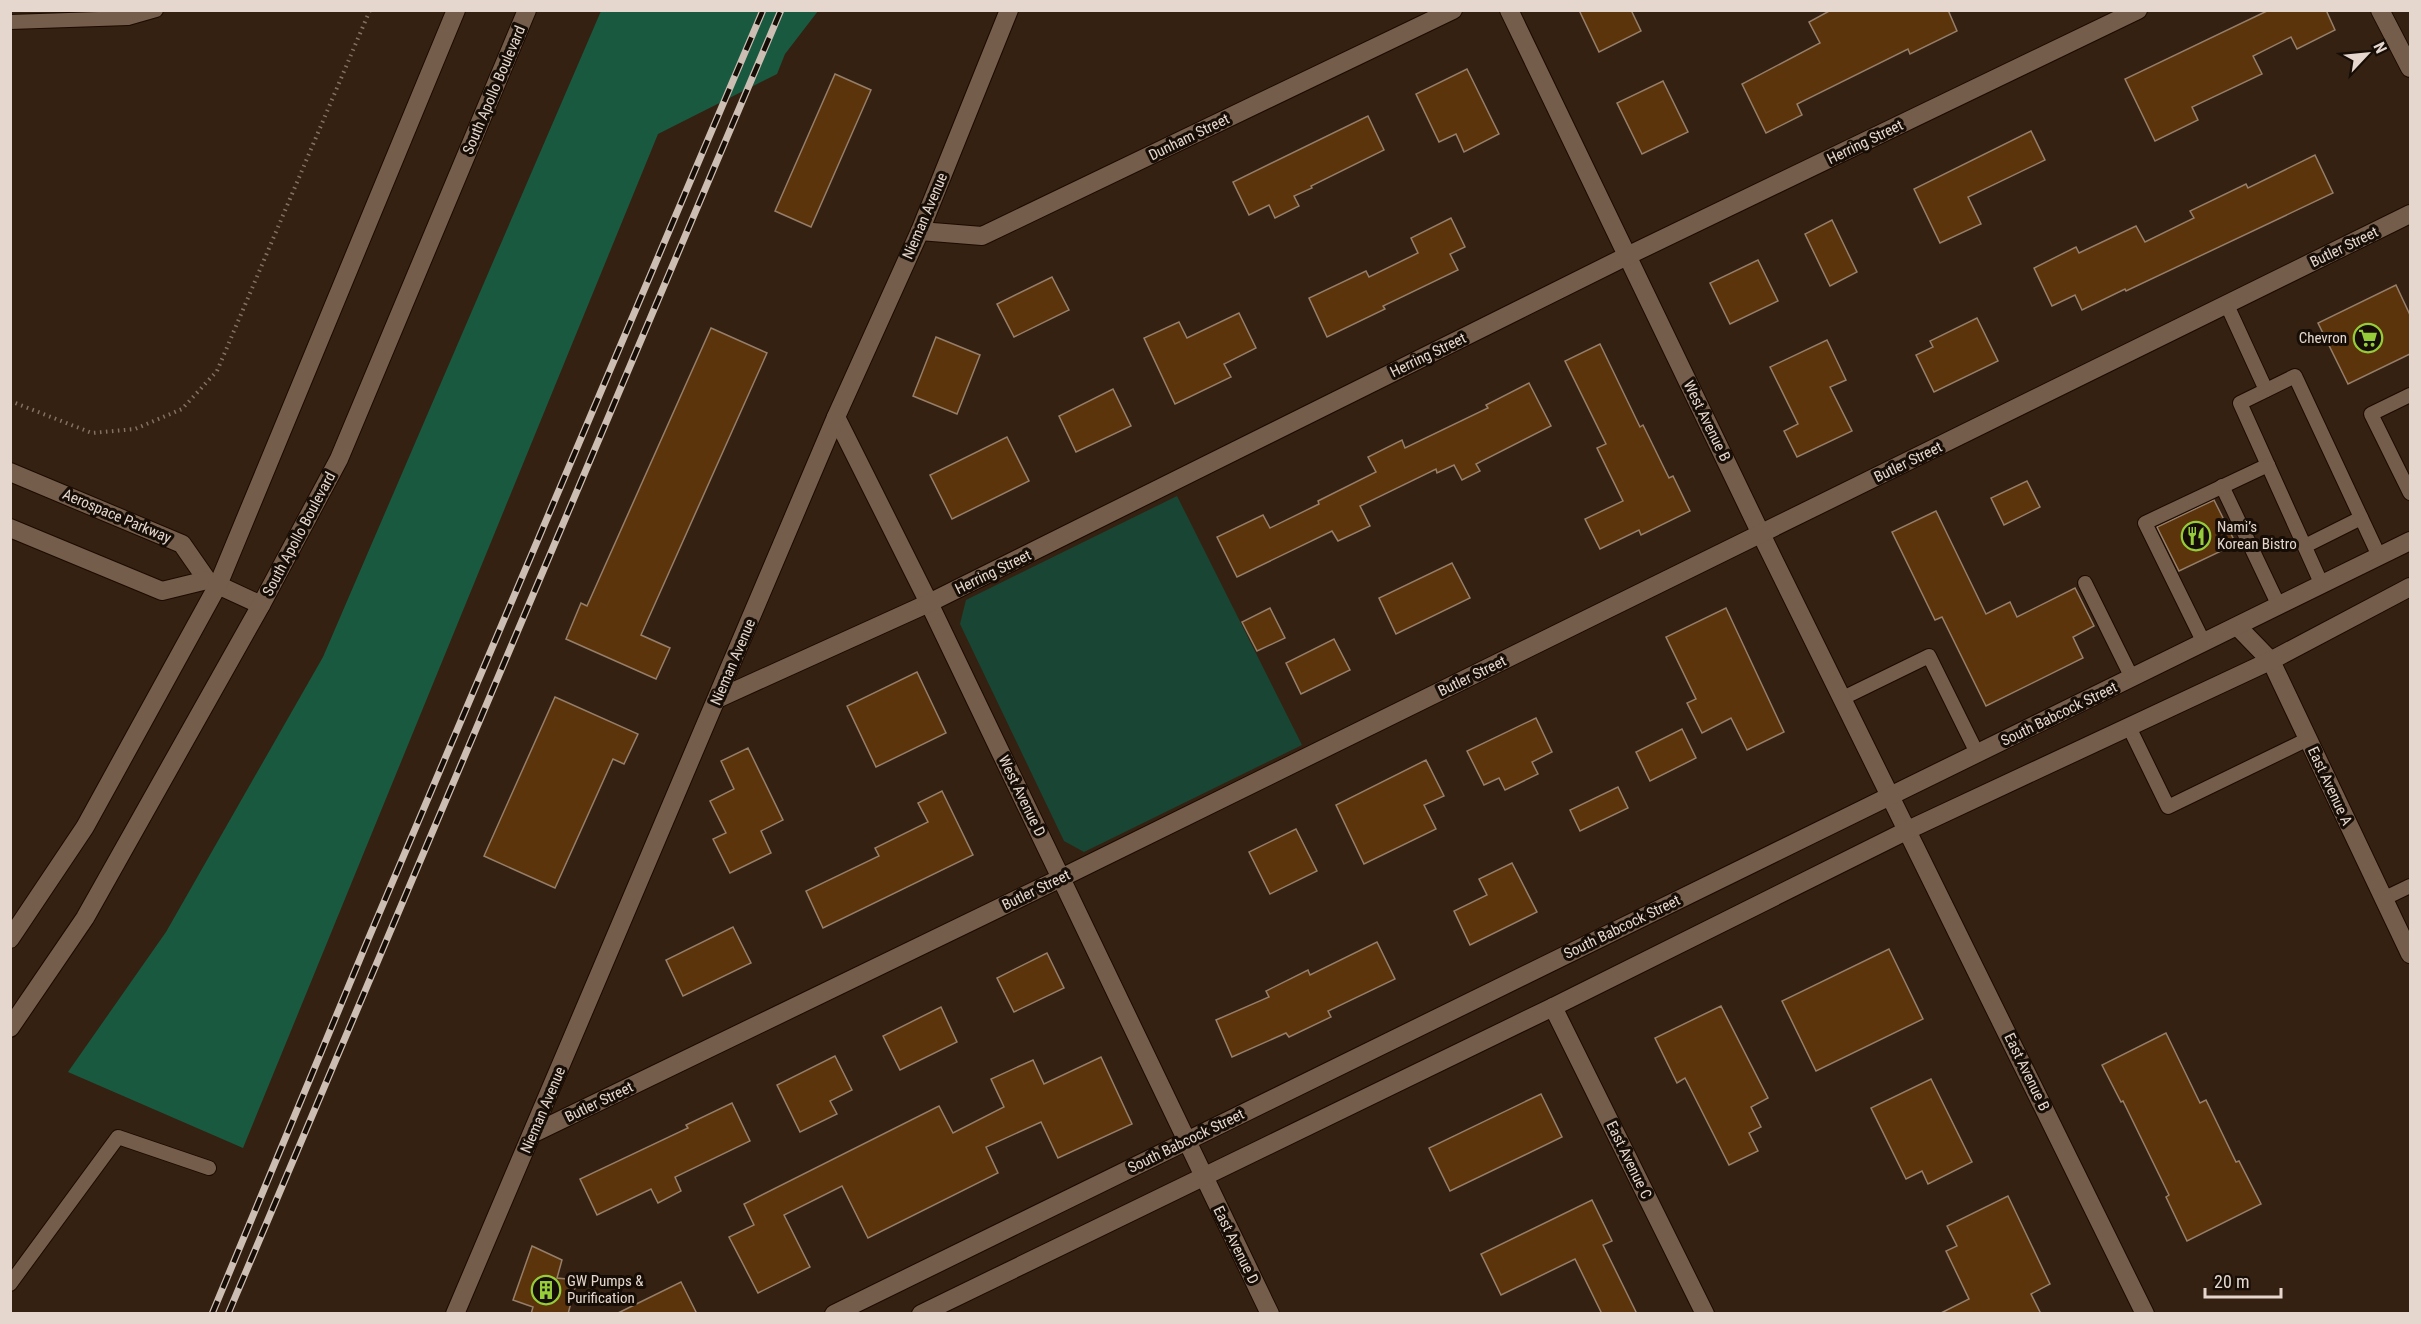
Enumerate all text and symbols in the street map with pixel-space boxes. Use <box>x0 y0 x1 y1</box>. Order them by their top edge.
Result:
street label: South Apollo Boulevard <box>459 23 529 157</box>
north arrow <box>2337 24 2397 84</box>
text: N <box>2369 39 2391 56</box>
street label: Dunham Street <box>1146 110 1232 164</box>
street label: Herring Street <box>1824 116 1906 168</box>
street label: Nieman Avenue <box>899 170 951 262</box>
street label: Butler Street <box>2307 223 2381 271</box>
supermarket icon: Chevron <box>2352 322 2384 354</box>
street label: Herring Street <box>1387 329 1469 381</box>
place label: Chevron <box>2299 329 2347 347</box>
street label: West Avenue B <box>1680 378 1734 464</box>
street label: Butler Street <box>1871 438 1945 486</box>
street label: South Apollo Boulevard <box>259 469 339 599</box>
street label: Aerospace Parkway <box>60 485 174 547</box>
place label: Nami’s Korean Bistro <box>2217 518 2297 553</box>
restaurant icon: Nami’s Korean Bistro <box>2180 520 2212 552</box>
street label: Herring Street <box>952 546 1034 598</box>
street label: Nieman Avenue <box>707 616 759 708</box>
street label: Butler Street <box>1435 652 1509 700</box>
street label: South Babcock Street <box>1998 678 2120 750</box>
street label: East Avenue A <box>2304 744 2356 828</box>
street label: West Avenue D <box>995 752 1049 840</box>
street label: Butler Street <box>999 866 1073 914</box>
street label: South Babcock Street <box>1561 891 1683 963</box>
street label: East Avenue B <box>2000 1030 2054 1114</box>
street label: Nieman Avenue <box>517 1064 569 1156</box>
street label: Butler Street <box>562 1078 636 1126</box>
street label: South Babcock Street <box>1125 1105 1247 1177</box>
street label: East Avenue C <box>1602 1118 1656 1202</box>
street label: East Avenue D <box>1209 1203 1263 1287</box>
scale bar <box>2205 1261 2282 1299</box>
text: 20 m <box>2214 1271 2249 1292</box>
place label: GW Pumps & Purification <box>567 1272 644 1307</box>
building icon: GW Pumps & Purification <box>530 1274 562 1306</box>

